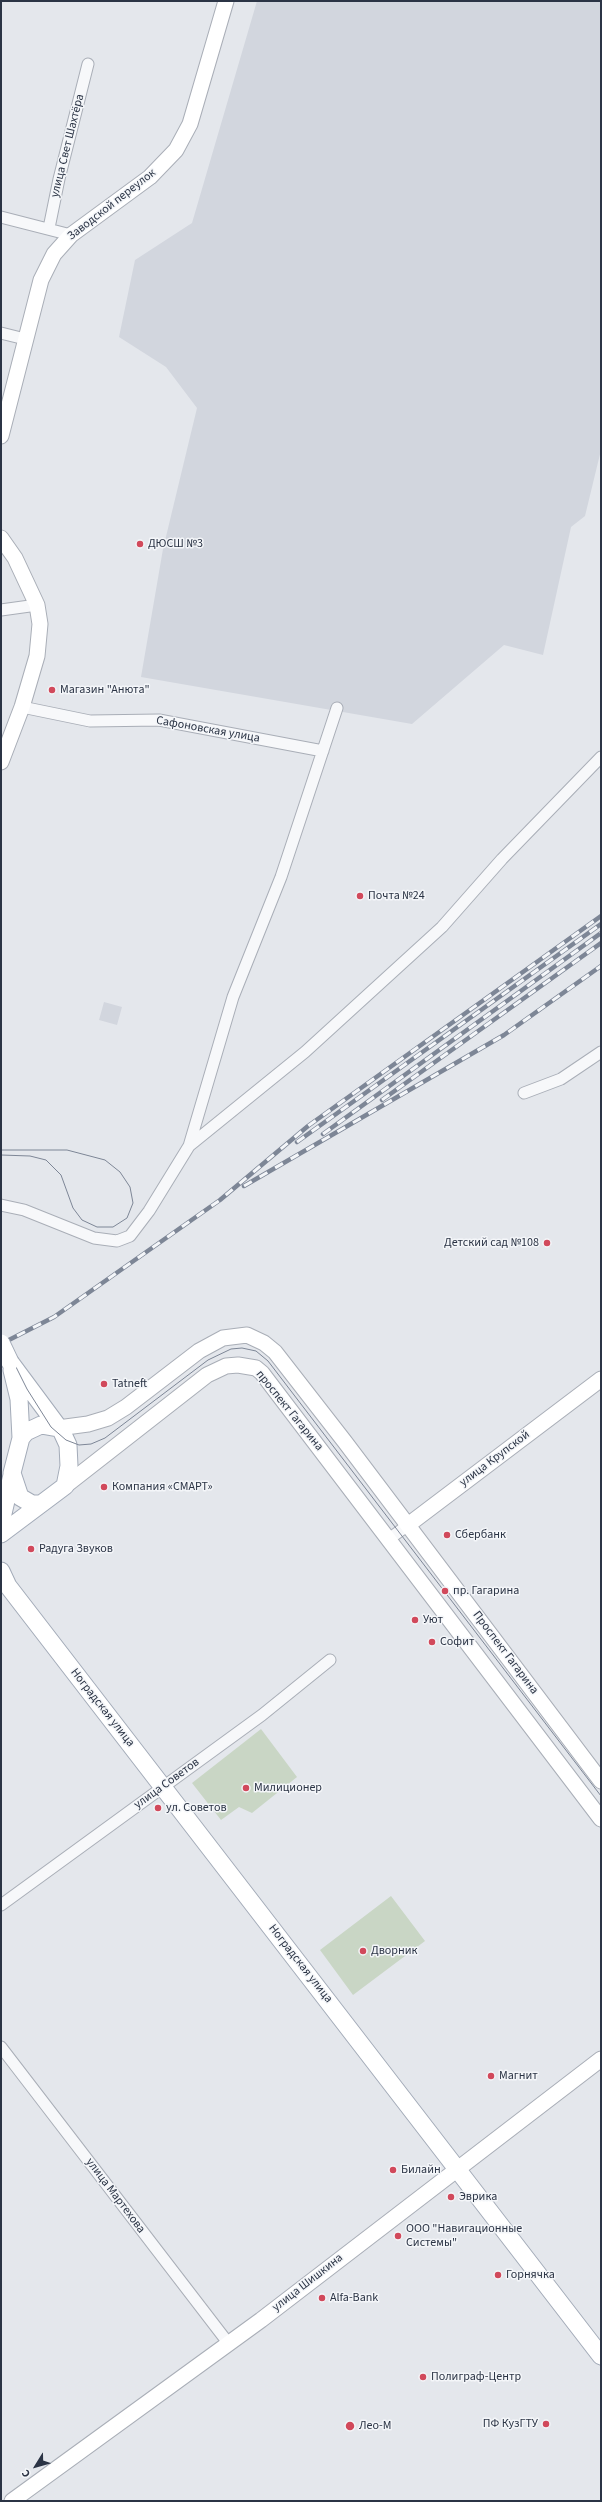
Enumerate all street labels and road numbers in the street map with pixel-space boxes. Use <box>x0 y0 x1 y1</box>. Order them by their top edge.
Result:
street label: улица Свет Шахтёра <box>48 93 88 199</box>
street label: Заводской переулок <box>65 166 159 244</box>
street label: Сафоновская улица <box>155 714 261 746</box>
street label: проспект Гагарина <box>252 1368 326 1454</box>
street label: улица Крупской <box>457 1428 533 1490</box>
street label: Проспект Гагарина <box>469 1609 541 1697</box>
street label: Ноградская улица <box>67 1666 137 1750</box>
street label: улица Советов <box>132 1756 202 1812</box>
street label: Ноградская улица <box>265 1922 335 2006</box>
street label: улица Мартехова <box>82 2156 148 2236</box>
street label: улица Шишкина <box>270 2251 346 2315</box>

